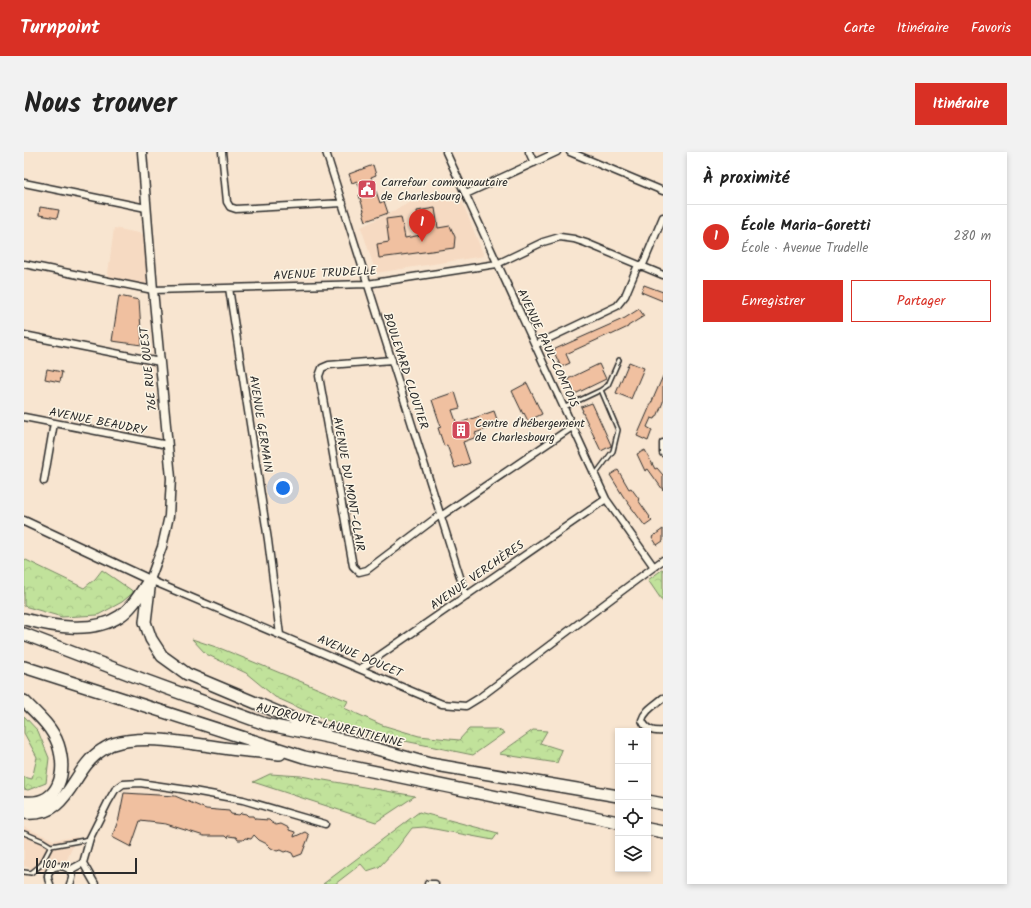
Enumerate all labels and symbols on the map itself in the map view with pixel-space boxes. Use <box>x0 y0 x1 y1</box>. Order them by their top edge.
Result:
place label: Carrefour communautaire de Charlesbourg <box>381 173 508 206</box>
public building icon: Carrefour communautaire de Charlesbourg <box>356 178 378 200</box>
pin: 1 <box>409 209 435 242</box>
street label: AVENUE TRUDELLE <box>273 261 378 286</box>
street label: AVENUE PAUL-COMTOIS <box>512 286 584 411</box>
street label: BOULEVARD CLOUTIER <box>378 310 433 432</box>
street label: 76E RUE OUEST <box>134 324 162 412</box>
street label: AVENUE GERMAIN <box>243 374 278 474</box>
street label: AVENUE BEAUDRY <box>48 403 149 440</box>
place label: Centre d'hébergement de Charlesbourg <box>475 414 585 447</box>
street label: AVENUE DU MONT-CLAIR <box>327 415 370 553</box>
building icon: Centre d'hébergement de Charlesbourg <box>450 419 472 441</box>
your location <box>273 478 293 498</box>
street label: AVENUE VERCHÈRES <box>426 535 529 615</box>
street label: AVENUE DOUCET <box>314 630 407 684</box>
street label: AUTOROUTE LAURENTIENNE <box>254 698 407 753</box>
scale bar <box>36 856 137 875</box>

